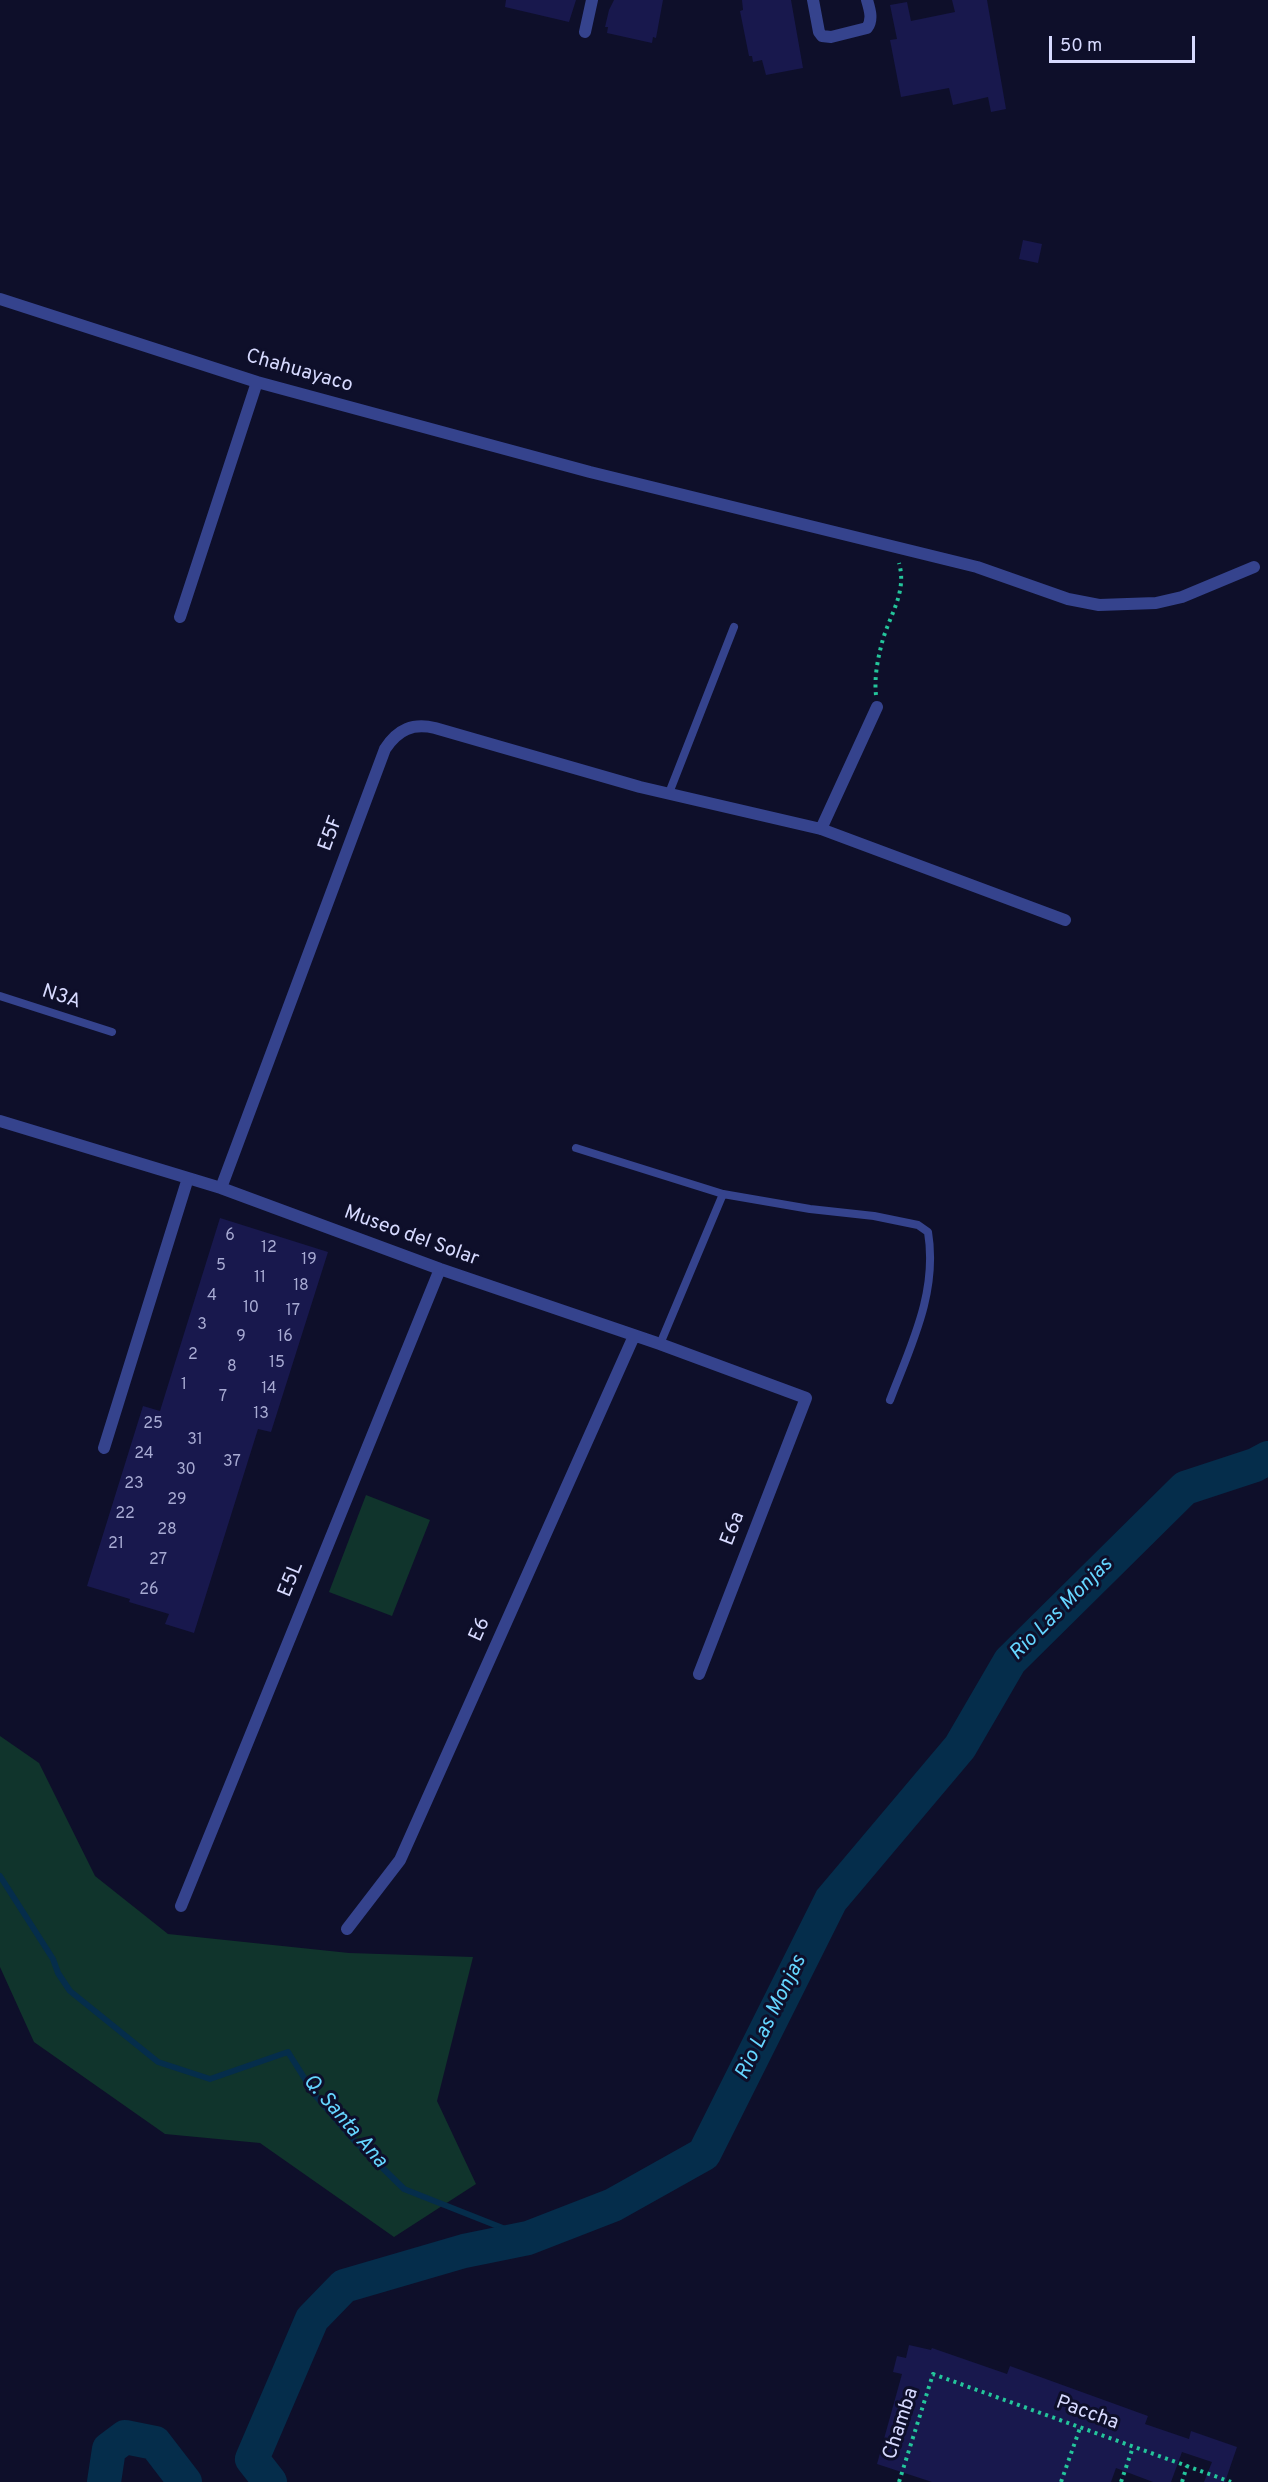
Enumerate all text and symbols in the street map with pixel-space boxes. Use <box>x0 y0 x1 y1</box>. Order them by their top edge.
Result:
scale bar <box>1052 24 1198 62</box>
text: 50 m <box>1060 35 1102 58</box>
street label: Chahuayaco <box>243 345 355 399</box>
street label: E5F <box>315 813 349 855</box>
street label: N3A <box>38 980 84 1016</box>
street label: Museo del Solar <box>340 1201 482 1273</box>
house number: 6 <box>225 1227 235 1247</box>
house number: 12 <box>261 1239 277 1259</box>
house number: 19 <box>301 1251 317 1271</box>
house number: 5 <box>216 1257 226 1277</box>
house number: 11 <box>254 1269 266 1289</box>
house number: 18 <box>293 1277 309 1297</box>
house number: 4 <box>207 1287 217 1307</box>
house number: 10 <box>243 1299 259 1319</box>
house number: 17 <box>286 1302 300 1322</box>
house number: 3 <box>197 1316 207 1336</box>
house number: 9 <box>236 1328 246 1348</box>
house number: 16 <box>277 1328 293 1348</box>
house number: 2 <box>188 1346 198 1366</box>
house number: 15 <box>269 1354 285 1374</box>
house number: 8 <box>227 1358 237 1378</box>
house number: 1 <box>181 1376 187 1396</box>
house number: 14 <box>261 1380 277 1400</box>
house number: 7 <box>219 1388 227 1408</box>
house number: 13 <box>253 1405 269 1425</box>
house number: 25 <box>143 1415 163 1435</box>
house number: 31 <box>187 1431 203 1451</box>
house number: 24 <box>134 1445 154 1465</box>
house number: 37 <box>223 1453 241 1473</box>
house number: 30 <box>176 1461 196 1481</box>
house number: 23 <box>124 1475 144 1495</box>
house number: 29 <box>167 1491 187 1511</box>
house number: 22 <box>115 1505 135 1525</box>
street label: E6a <box>717 1509 751 1549</box>
house number: 28 <box>157 1521 177 1541</box>
house number: 21 <box>108 1535 124 1555</box>
house number: 27 <box>149 1551 167 1571</box>
water label: Rio Las Monjas <box>1005 1553 1119 1667</box>
street label: E5L <box>274 1559 310 1601</box>
house number: 26 <box>139 1581 159 1601</box>
street label: E6 <box>465 1614 497 1646</box>
water label: Rio Las Monjas <box>731 1952 813 2084</box>
water label: Q. Santa Ana <box>296 2070 392 2174</box>
street label: Chamba <box>879 2385 925 2463</box>
street label: Paccha <box>1052 2392 1122 2436</box>

